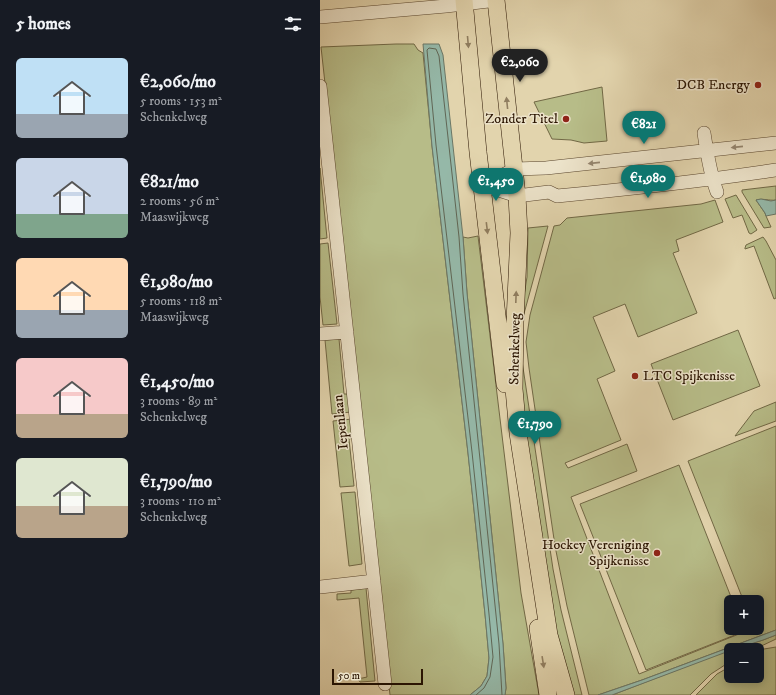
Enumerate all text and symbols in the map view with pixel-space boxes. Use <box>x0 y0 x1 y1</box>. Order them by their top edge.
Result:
text: 5 homes <box>16 13 71 35</box>
icon: filters <box>282 13 304 35</box>
one-way arrow <box>465 36 472 49</box>
pin: €2,060 <box>487 49 553 83</box>
text: €2,060 <box>501 54 539 70</box>
text: €2,060/mo <box>140 71 216 93</box>
icon: home <box>48 74 96 122</box>
place label: DCB Energy <box>677 76 750 94</box>
marker: DCB Energy <box>753 80 763 90</box>
text: 5 rooms · 153 m² <box>140 93 222 109</box>
one-way arrow <box>504 97 511 109</box>
text: Schenkelweg <box>140 109 207 125</box>
place label: Zonder Titel <box>485 110 559 128</box>
pin: €821 <box>620 111 668 145</box>
marker: Zonder Titel <box>561 114 571 124</box>
text: €821 <box>631 116 657 132</box>
one-way arrow <box>731 143 743 150</box>
one-way arrow <box>588 160 600 166</box>
pin: €1,980 <box>615 165 681 199</box>
pin: €1,450 <box>463 168 529 202</box>
text: €1,980 <box>630 170 666 186</box>
text: €821/mo <box>140 171 199 193</box>
text: €1,450 <box>477 173 515 189</box>
icon: home <box>48 174 96 222</box>
text: 2 rooms · 56 m² <box>140 193 219 209</box>
text: Maaswijkweg <box>140 209 209 225</box>
one-way arrow <box>484 221 490 234</box>
text: €1,980/mo <box>140 271 213 293</box>
icon: home <box>48 274 96 322</box>
one-way arrow <box>513 291 520 303</box>
text: 5 rooms · 118 m² <box>140 293 222 309</box>
text: Maaswijkweg <box>140 309 209 325</box>
street label: Schenkelweg <box>505 313 525 385</box>
place label: LTC Spijkenisse <box>643 367 735 385</box>
text: €1,450/mo <box>140 371 214 393</box>
marker: LTC Spijkenisse <box>630 371 640 381</box>
icon: home <box>48 374 96 422</box>
text: 3 rooms · 89 m² <box>140 393 217 409</box>
street label: Iepenlaan <box>329 393 353 450</box>
text: Schenkelweg <box>140 409 207 425</box>
pin: €1,790 <box>502 411 568 445</box>
text: €1,790 <box>517 416 553 432</box>
text: €1,790/mo <box>140 471 212 493</box>
icon: home <box>48 474 96 522</box>
text: 3 rooms · 110 m² <box>140 493 221 509</box>
text: Schenkelweg <box>140 509 207 525</box>
place label: Hockey Vereniging Spijkenisse <box>542 536 649 570</box>
marker: Hockey Vereniging Spijkenisse <box>652 548 662 558</box>
map controls <box>724 595 764 683</box>
button: + <box>724 595 764 635</box>
button: − <box>724 643 764 683</box>
one-way arrow <box>540 656 546 668</box>
scale bar <box>332 667 423 686</box>
text: 50 m <box>338 669 360 683</box>

